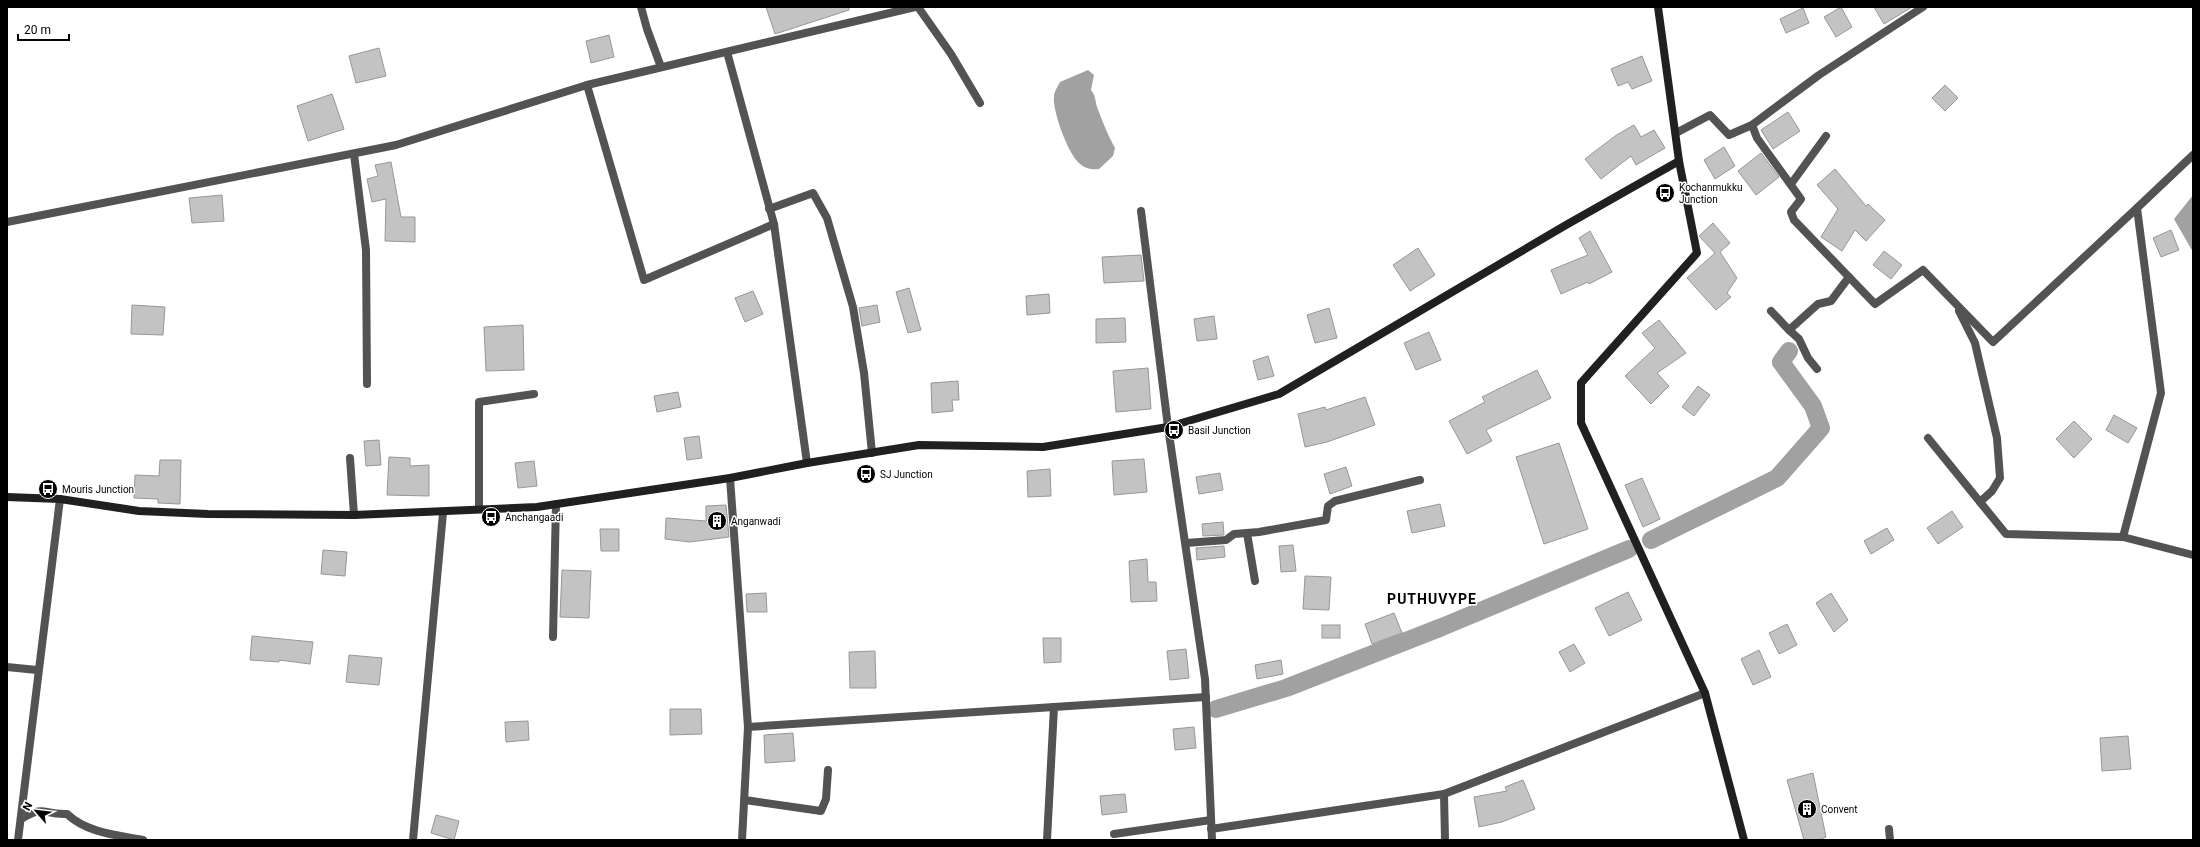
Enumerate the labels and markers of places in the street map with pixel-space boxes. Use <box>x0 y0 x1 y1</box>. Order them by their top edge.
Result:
bus stop icon: Kochanmukku Junction <box>1654 182 1676 204</box>
place label: Kochanmukku Junction <box>1679 182 1742 205</box>
bus stop icon: Basil Junction <box>1163 419 1185 441</box>
place label: Basil Junction <box>1188 425 1251 436</box>
bus stop icon: SJ Junction <box>855 463 877 485</box>
place label: SJ Junction <box>880 469 933 480</box>
bus stop icon: Mouris Junction <box>37 478 59 500</box>
place label: Mouris Junction <box>62 484 134 495</box>
bus stop icon: Anchangaadi <box>480 506 502 528</box>
building icon: Anganwadi <box>706 510 728 532</box>
place label: Anchangaadi <box>505 512 563 523</box>
place label: Anganwadi <box>731 516 781 527</box>
building icon: Convent <box>1796 798 1818 820</box>
place label: Convent <box>1821 804 1858 815</box>

